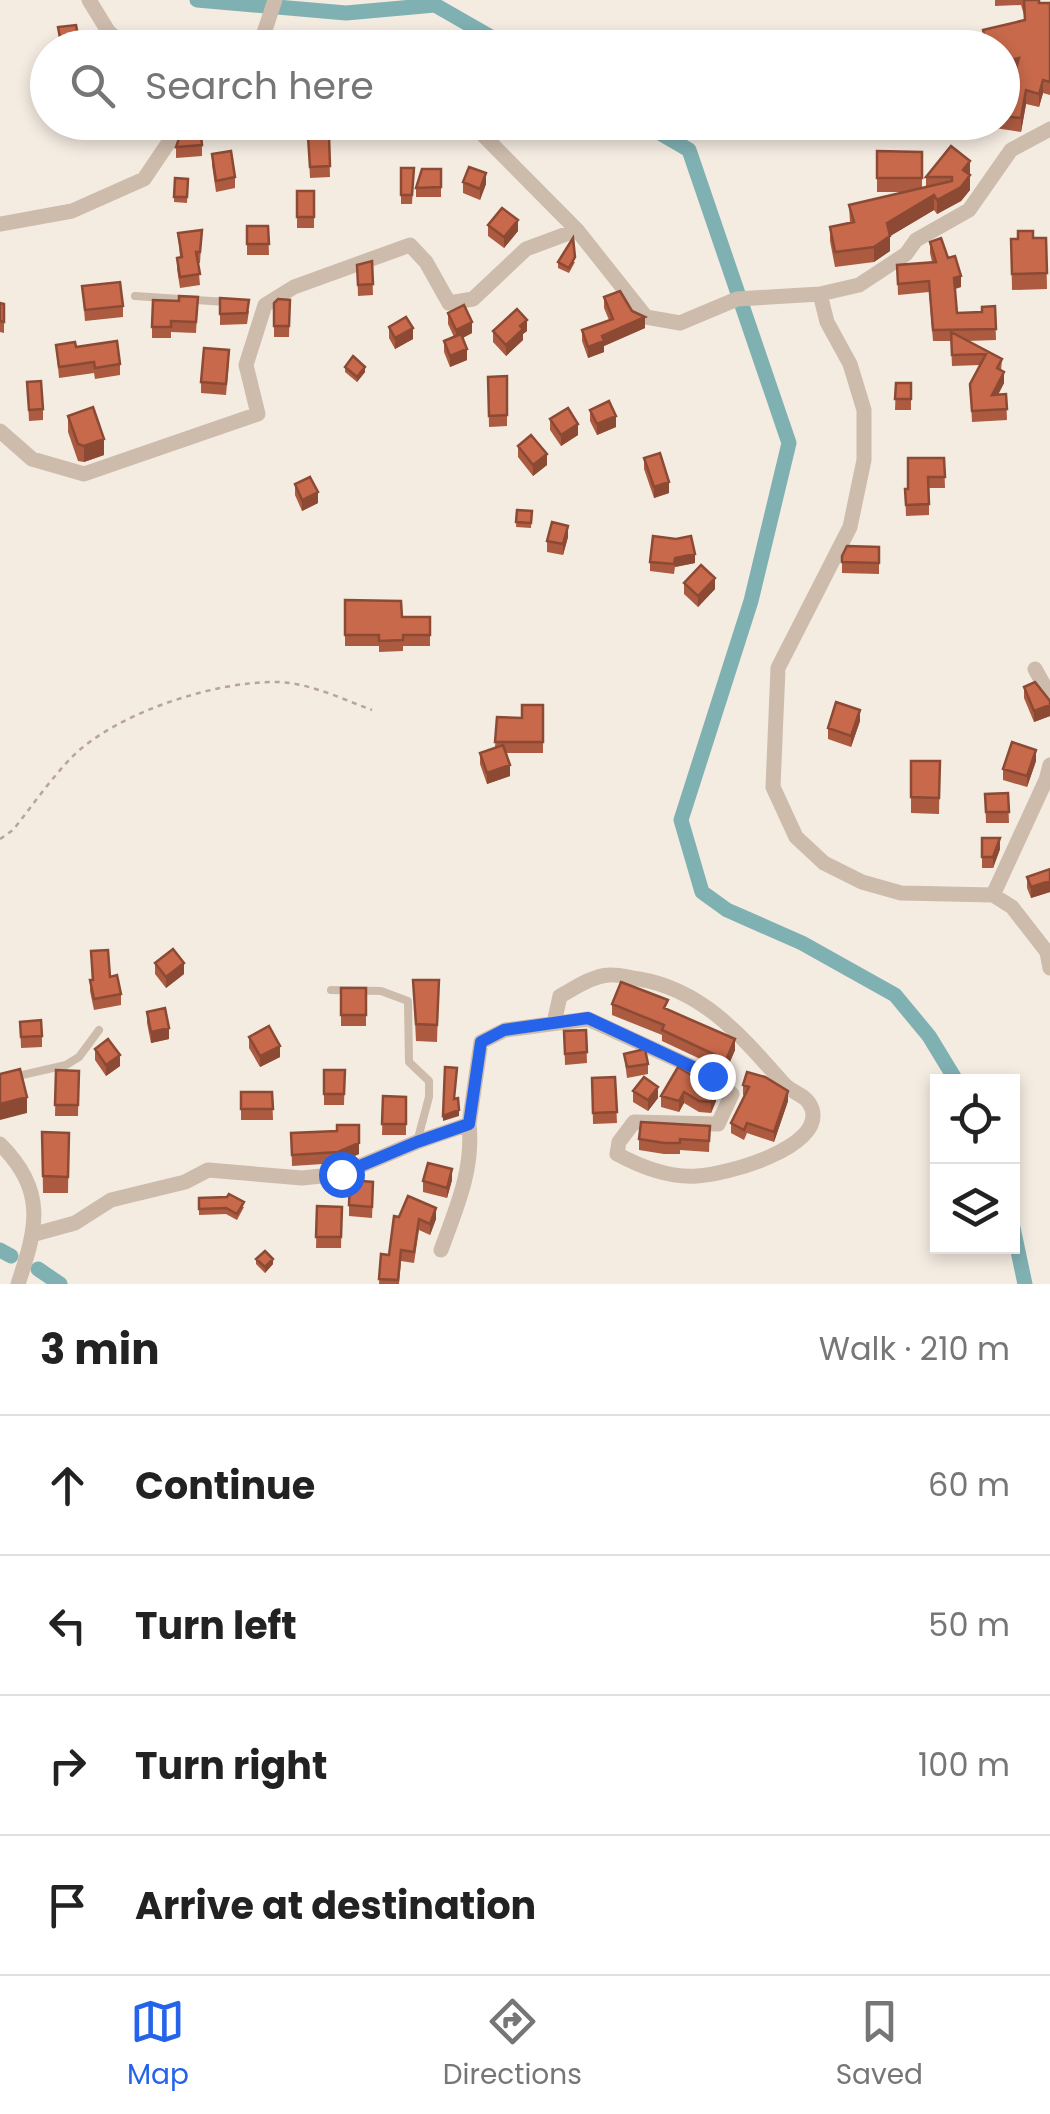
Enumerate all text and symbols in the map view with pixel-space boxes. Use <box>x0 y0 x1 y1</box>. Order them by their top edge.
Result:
search box <box>30 30 1020 140</box>
icon: search <box>65 58 120 113</box>
text: Search here <box>145 59 374 112</box>
route end <box>690 1054 736 1100</box>
map controls <box>930 1074 1020 1254</box>
button: locate <box>930 1074 1020 1164</box>
route start <box>319 1152 365 1198</box>
button: layers <box>930 1164 1020 1254</box>
text: 3 min <box>40 1320 160 1379</box>
text: Walk · 210 m <box>819 1326 1010 1371</box>
icon: ahead <box>40 1458 95 1513</box>
text: Continue <box>135 1459 315 1512</box>
text: 60 m <box>928 1462 1010 1507</box>
icon: left <box>40 1598 95 1653</box>
text: Turn left <box>135 1599 297 1652</box>
text: 50 m <box>928 1602 1010 1647</box>
icon: right <box>40 1738 95 1793</box>
text: Turn right <box>135 1739 327 1792</box>
text: 100 m <box>918 1742 1010 1787</box>
icon: arrive <box>40 1878 95 1933</box>
text: Arrive at destination <box>135 1879 536 1932</box>
tab: Map <box>127 1994 189 2096</box>
tab: Directions <box>443 1994 582 2096</box>
tab: Saved <box>836 1994 923 2096</box>

